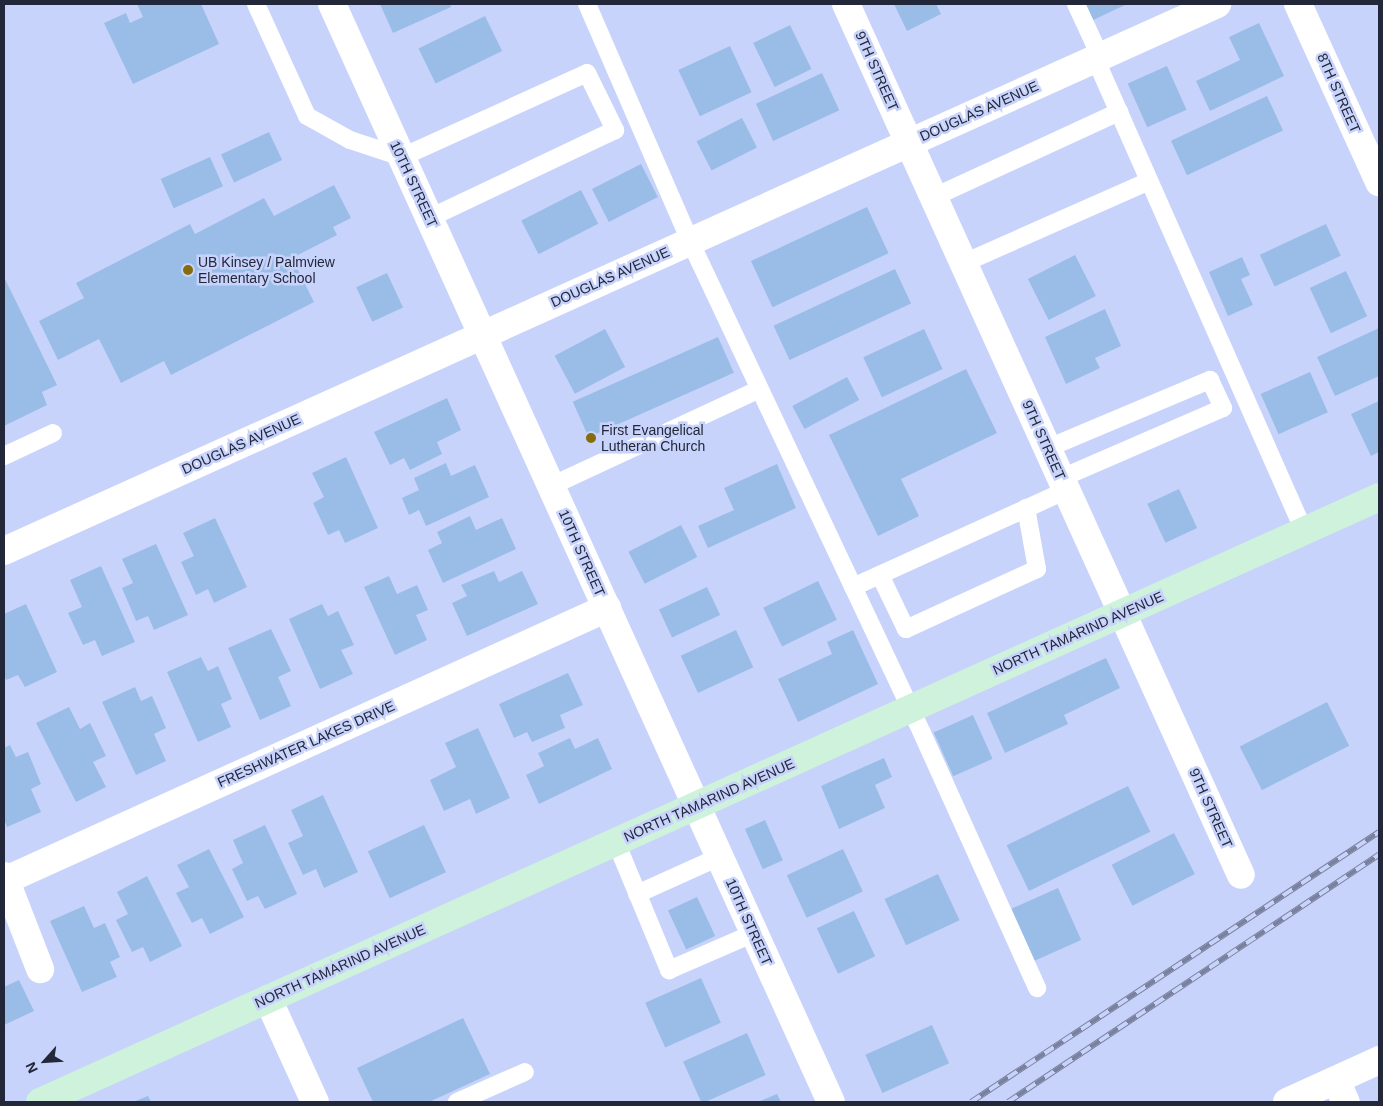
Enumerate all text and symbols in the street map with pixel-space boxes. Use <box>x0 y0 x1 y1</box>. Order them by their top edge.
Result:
street label: 9TH STREET <box>852 28 902 114</box>
street label: 8TH STREET <box>1314 50 1364 136</box>
street label: DOUGLAS AVENUE <box>917 77 1041 145</box>
street label: 10TH STREET <box>387 138 441 230</box>
street label: DOUGLAS AVENUE <box>548 243 672 311</box>
place label: UB Kinsey / Palmview Elementary School <box>198 254 335 286</box>
marker: UB Kinsey / Palmview Elementary School <box>182 264 194 276</box>
street label: 9TH STREET <box>1019 397 1069 483</box>
street label: DOUGLAS AVENUE <box>179 410 303 478</box>
place label: First Evangelical Lutheran Church <box>601 422 705 454</box>
marker: First Evangelical Lutheran Church <box>585 432 597 444</box>
street label: 10TH STREET <box>555 507 609 599</box>
street label: NORTH TAMARIND AVENUE <box>990 588 1166 678</box>
street label: FRESHWATER LAKES DRIVE <box>215 697 397 791</box>
street label: NORTH TAMARIND AVENUE <box>621 755 797 845</box>
street label: 9TH STREET <box>1186 765 1236 851</box>
street label: 10TH STREET <box>722 876 776 968</box>
street label: NORTH TAMARIND AVENUE <box>252 921 428 1011</box>
north arrow <box>20 1036 70 1086</box>
text: N <box>22 1060 41 1076</box>

